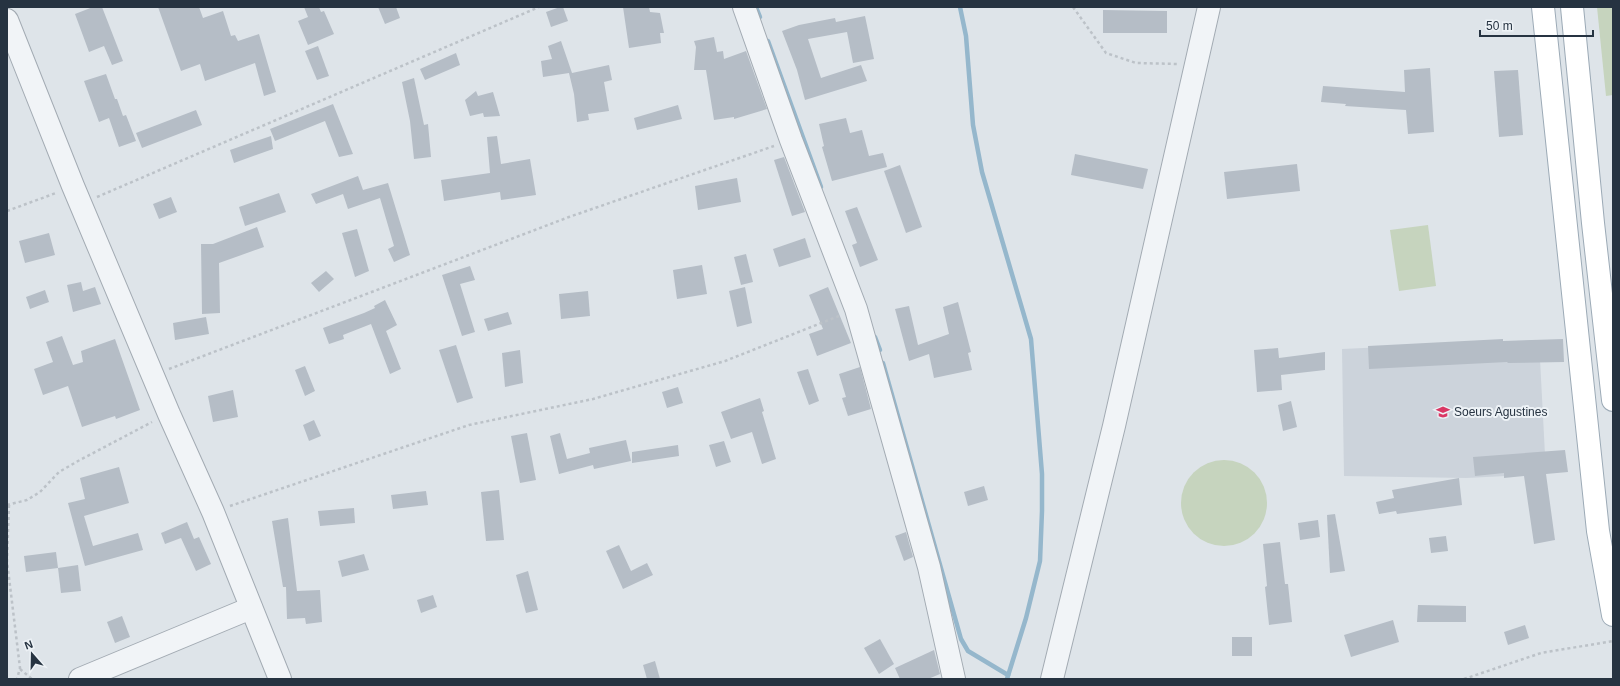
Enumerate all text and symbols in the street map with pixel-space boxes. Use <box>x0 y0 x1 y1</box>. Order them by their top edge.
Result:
scale bar <box>1480 12 1593 38</box>
text: 50 m <box>1486 19 1513 33</box>
school or university icon: Soeurs Agustines <box>1435 404 1451 420</box>
place label: Soeurs Agustines <box>1454 405 1547 419</box>
north arrow <box>12 634 52 674</box>
text: N <box>23 638 34 652</box>

